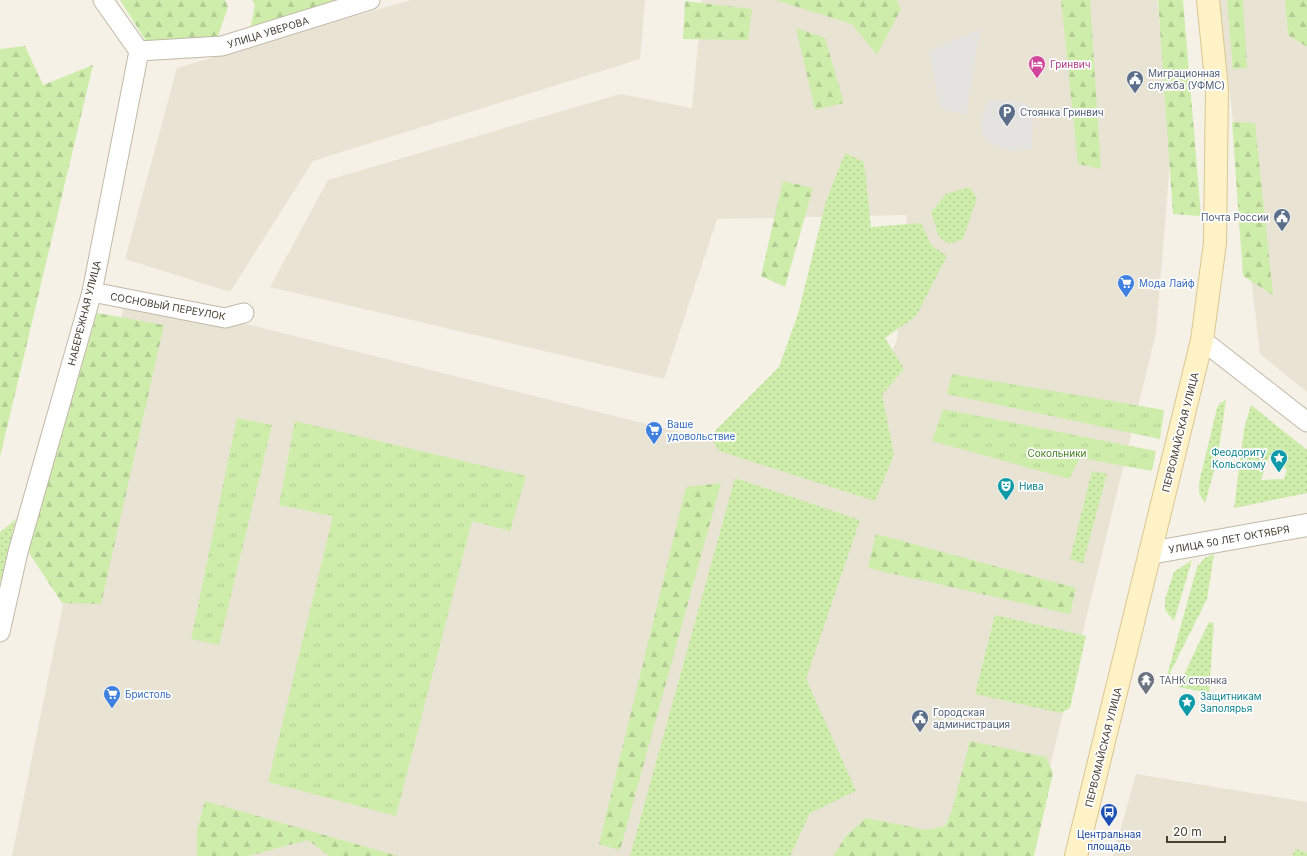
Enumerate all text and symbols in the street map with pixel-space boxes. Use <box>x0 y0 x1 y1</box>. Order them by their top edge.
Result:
street label: УЛИЦА УВЕРОВА <box>226 14 310 50</box>
hotel icon: Гринвич <box>1027 54 1047 79</box>
place label: Гринвич <box>1050 58 1091 70</box>
place label: Миграционная служба (УФМС) <box>1148 67 1225 91</box>
public building icon: Миграционная служба (УФМС) <box>1125 69 1145 94</box>
parking icon: Стоянка Гринвич <box>997 102 1017 127</box>
place label: Стоянка Гринвич <box>1020 106 1104 118</box>
public building icon: Почта России <box>1272 207 1292 232</box>
place label: Почта России <box>1201 211 1269 223</box>
street label: НАБЕРЕЖНАЯ УЛИЦА <box>65 259 103 367</box>
supermarket icon: Мода Лайф <box>1116 273 1136 298</box>
place label: Мода Лайф <box>1139 277 1195 289</box>
street label: СОСНОВЫЙ ПЕРЕУЛОК <box>109 289 227 322</box>
street label: ПЕРВОМАЙСКАЯ УЛИЦА <box>1158 371 1201 493</box>
place label: Ваше удовольствие <box>667 418 736 442</box>
supermarket icon: Ваше удовольствие <box>644 420 664 445</box>
place label: Феодориту Кольскому <box>1211 446 1266 470</box>
park label: Сокольники <box>1028 447 1087 459</box>
place icon: Феодориту Кольскому <box>1269 448 1289 473</box>
theatre icon: Нива <box>996 476 1016 501</box>
place label: Нива <box>1019 480 1044 492</box>
street label: УЛИЦА 50 ЛЕТ ОКТЯБРЯ <box>1168 522 1290 556</box>
temple icon: ТАНК стоянка <box>1136 670 1156 695</box>
place label: ТАНК стоянка <box>1159 674 1227 686</box>
supermarket icon: Бристоль <box>102 684 122 709</box>
street label: ПЕРВОМАЙСКАЯ УЛИЦА <box>1081 686 1124 808</box>
place label: Бристоль <box>125 688 171 700</box>
place label: Защитникам Заполярья <box>1200 690 1261 714</box>
place icon: Защитникам Заполярья <box>1177 692 1197 717</box>
place label: Городская администрация <box>933 706 1010 730</box>
public building icon: Городская администрация <box>910 708 930 733</box>
bus stop icon: Центральная площадь <box>1099 802 1119 827</box>
scale bar <box>1167 818 1225 844</box>
text: 20 m <box>1173 824 1202 839</box>
place label: Центральная площадь <box>1077 828 1141 852</box>

